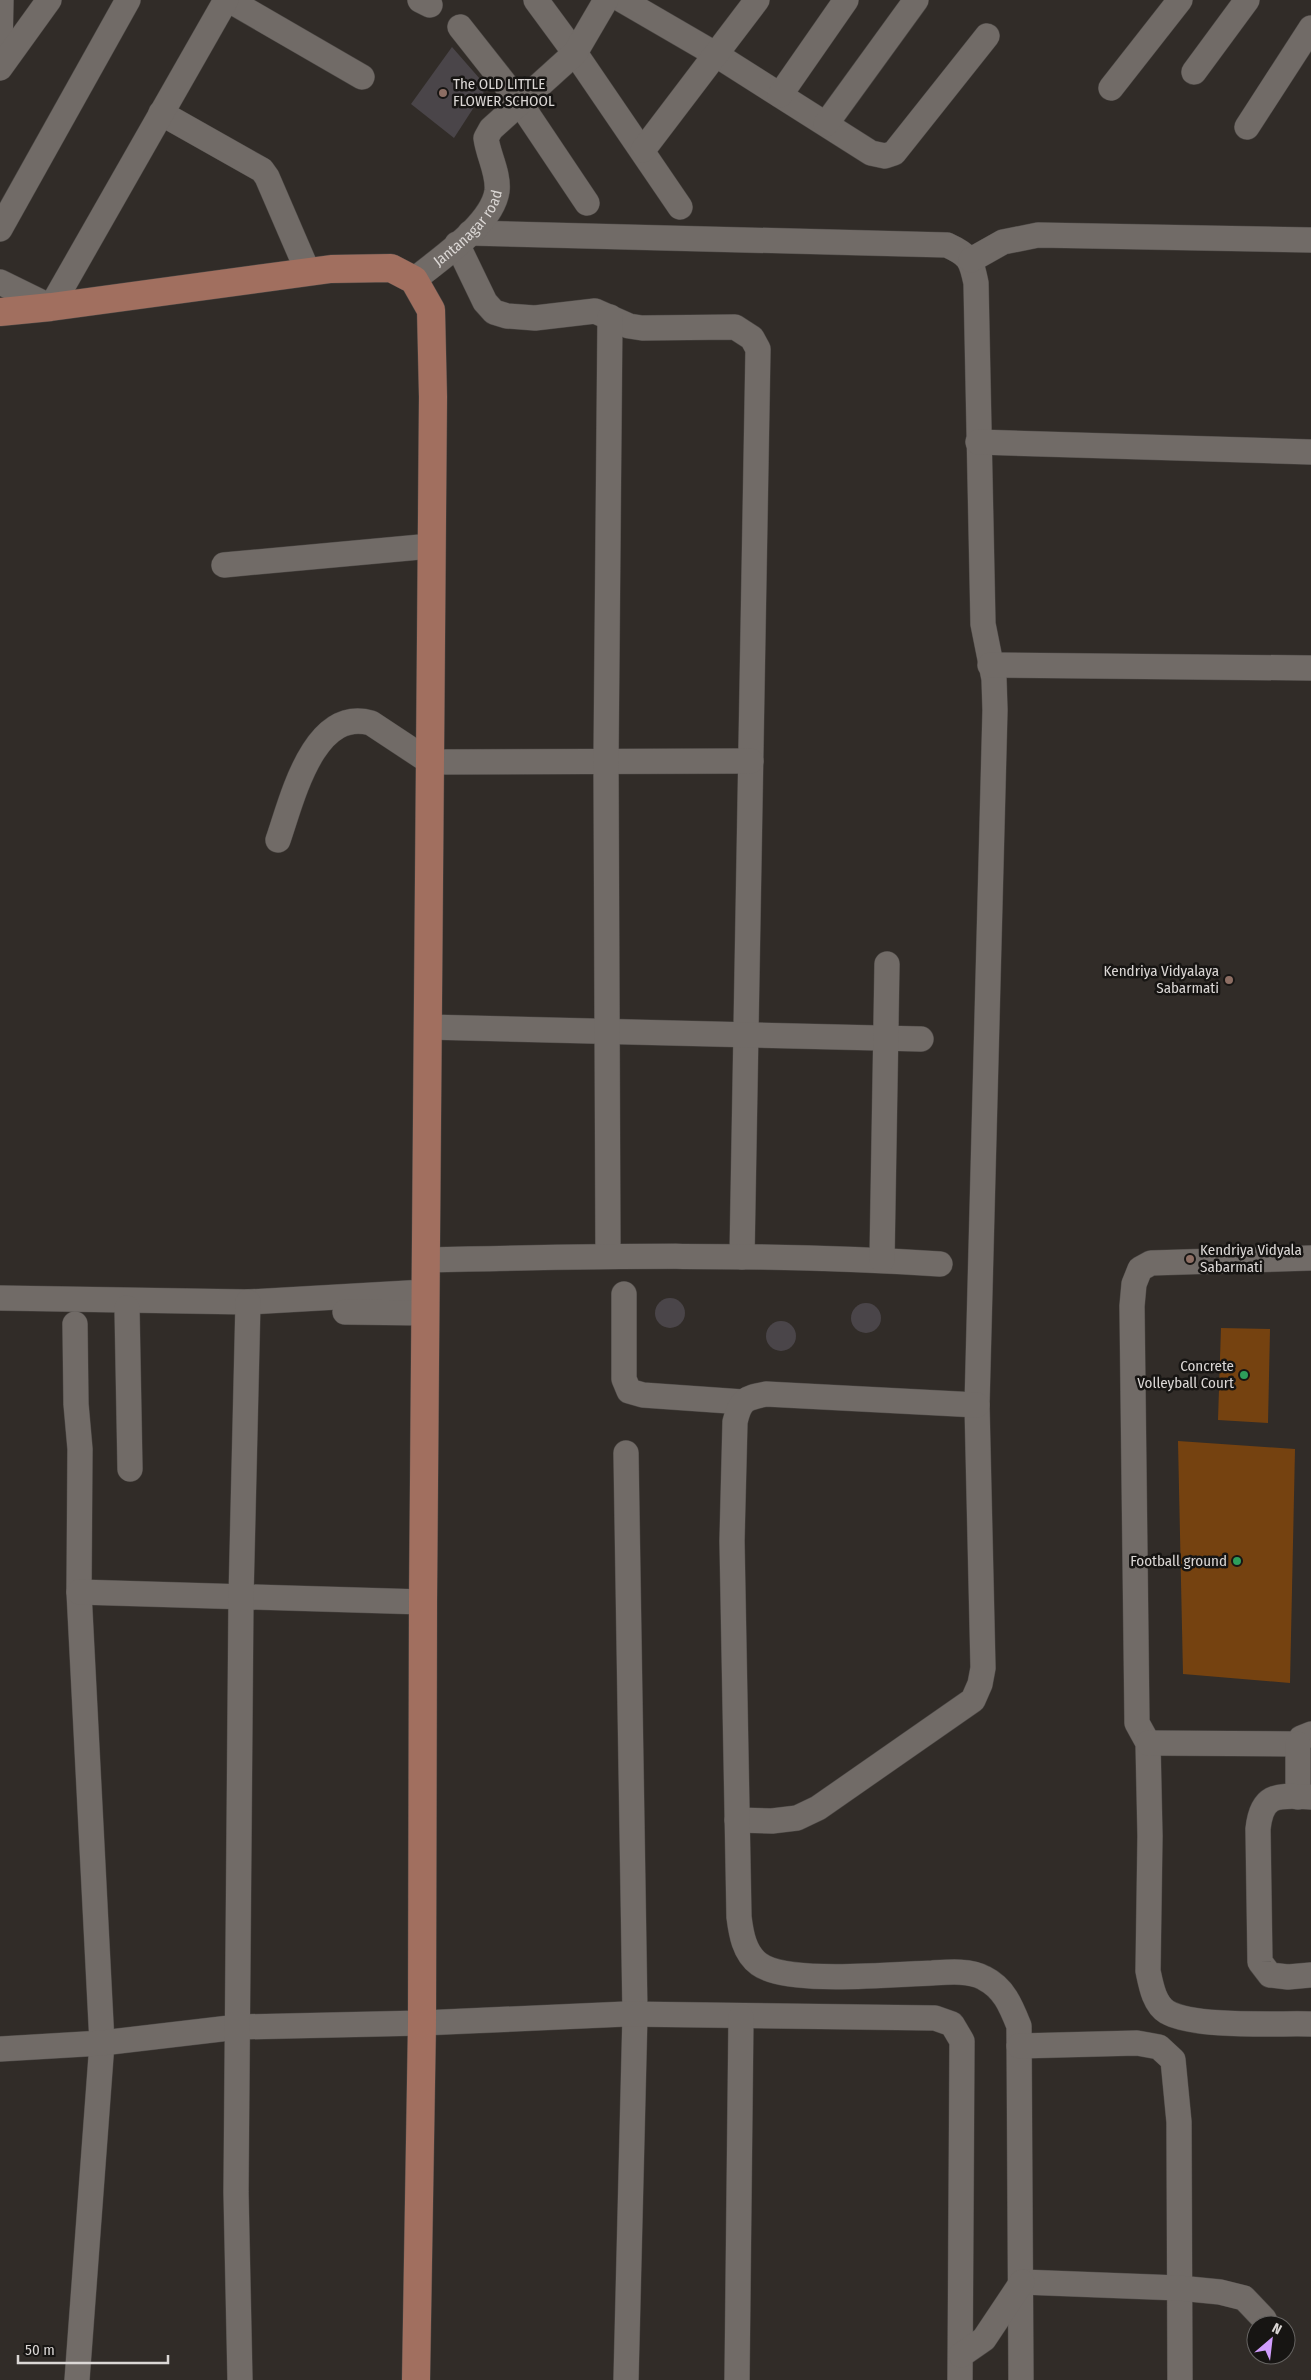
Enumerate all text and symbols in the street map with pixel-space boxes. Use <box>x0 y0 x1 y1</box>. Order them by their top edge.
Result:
place label: The OLD LITTLE FLOWER SCHOOL <box>453 75 555 110</box>
marker: The OLD LITTLE FLOWER SCHOOL <box>437 87 449 99</box>
street label: Jantanagar road <box>430 188 506 270</box>
place label: Kendriya Vidyalaya Sabarmati <box>1104 962 1219 997</box>
marker: Kendriya Vidyalaya Sabarmati <box>1223 974 1235 986</box>
place label: Kendriya Vidyala Sabarmati <box>1200 1241 1302 1276</box>
marker: Kendriya Vidyala Sabarmati <box>1184 1253 1196 1265</box>
place label: Concrete Volleyball Court <box>1137 1357 1234 1392</box>
marker: Concrete Volleyball Court <box>1238 1369 1250 1381</box>
place label: Football ground <box>1130 1552 1227 1570</box>
marker: Football ground <box>1231 1555 1243 1567</box>
north arrow <box>1246 2315 1296 2365</box>
text: N <box>1269 2319 1285 2338</box>
scale bar <box>18 2332 168 2364</box>
text: 50 m <box>25 2341 55 2359</box>

